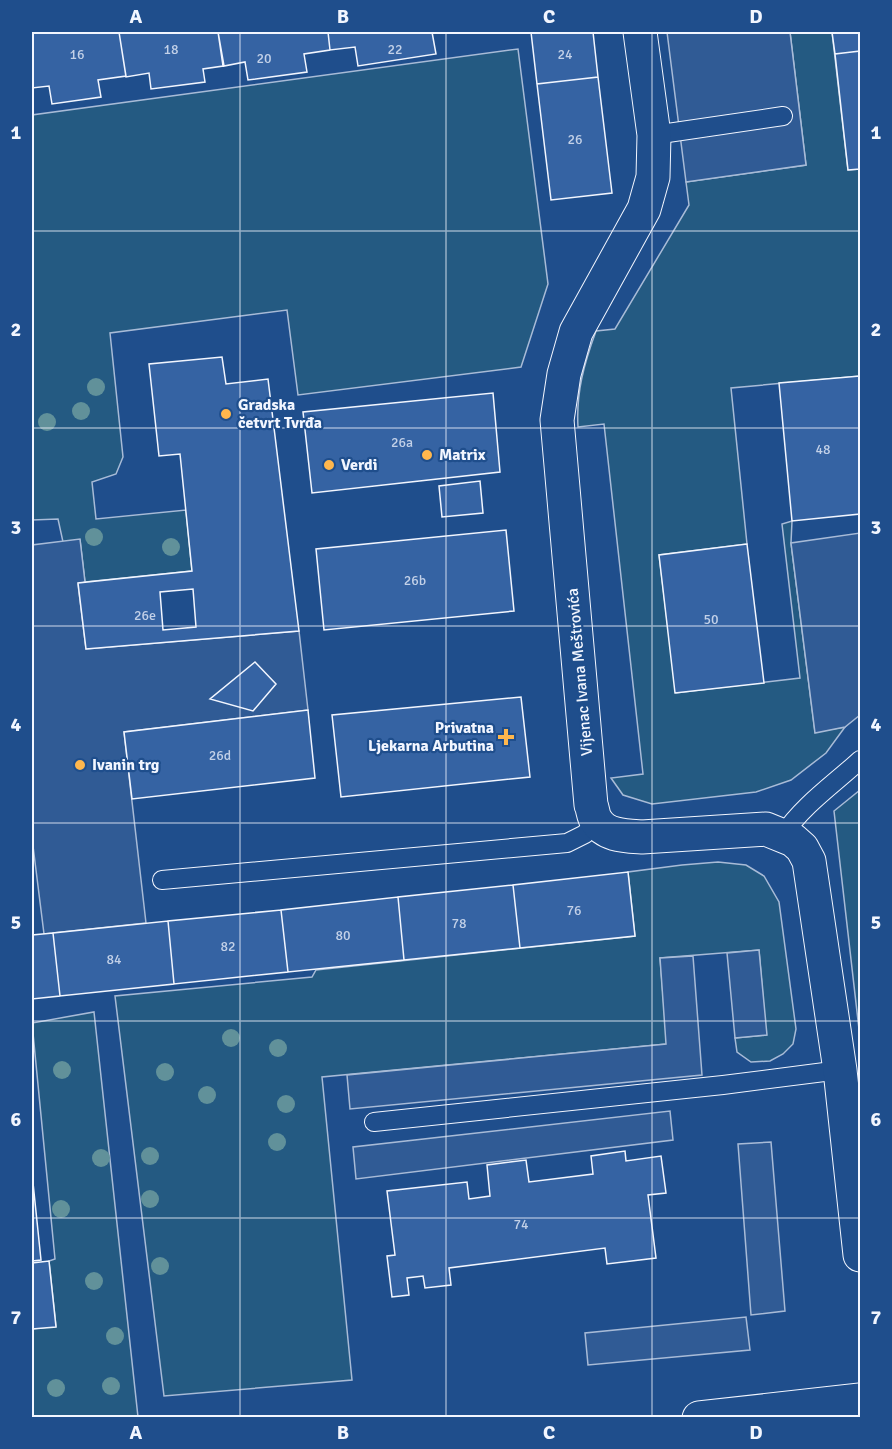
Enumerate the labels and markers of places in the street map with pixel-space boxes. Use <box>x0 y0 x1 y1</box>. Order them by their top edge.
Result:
place label: Gradska četvrt Tvrđa <box>238 395 322 433</box>
marker: Gradska četvrt Tvrđa <box>219 407 233 421</box>
place label: Matrix <box>439 445 486 465</box>
marker: Matrix <box>420 448 434 462</box>
place label: Verdi <box>341 455 377 475</box>
marker: Verdi <box>322 458 336 472</box>
place label: Privatna Ljekarna Arbutina <box>368 718 494 756</box>
marker: Privatna Ljekarna Arbutina <box>499 730 513 744</box>
place label: Ivanin trg <box>92 755 160 775</box>
marker: Ivanin trg <box>73 758 87 772</box>

